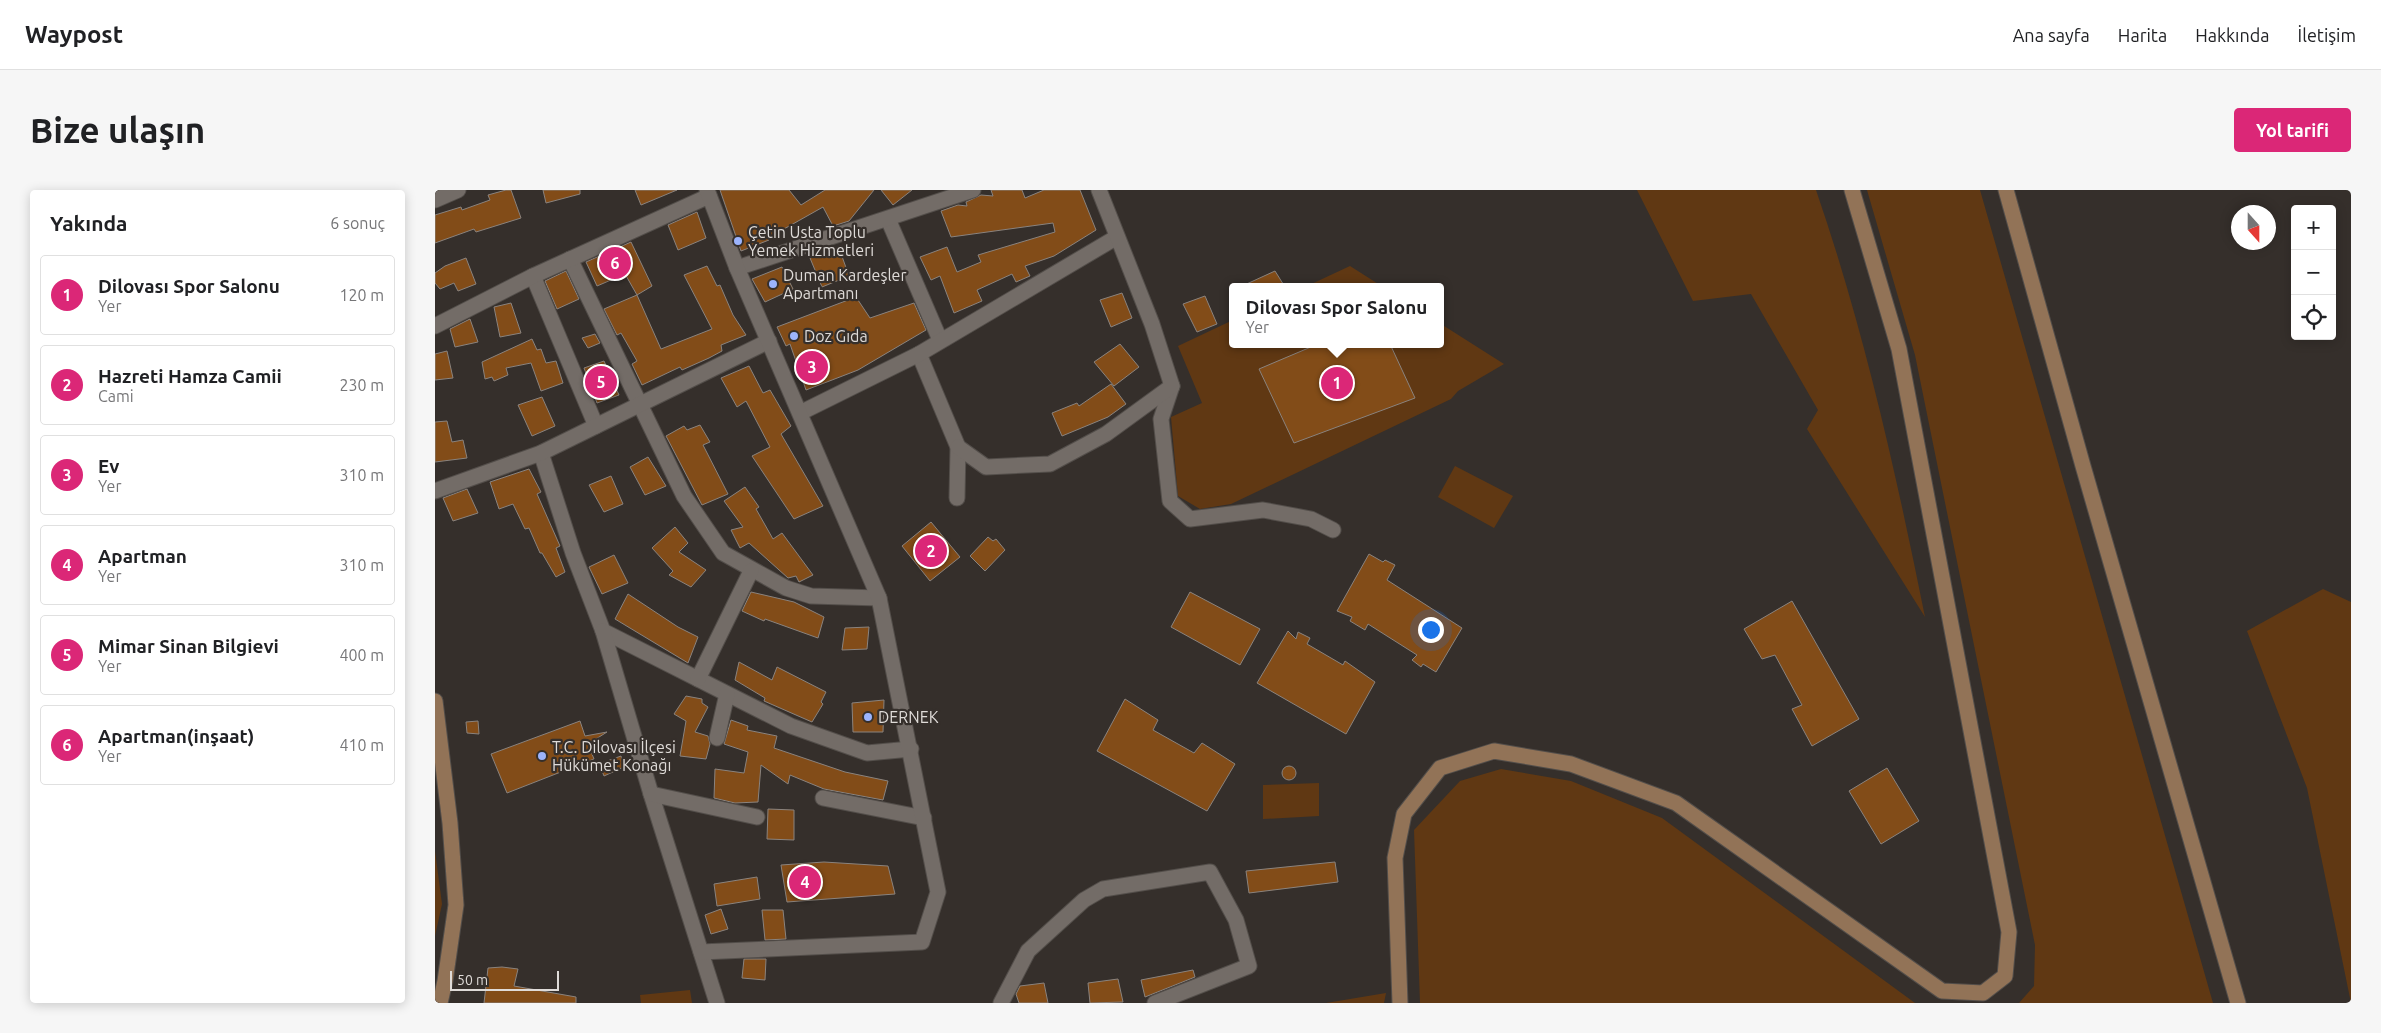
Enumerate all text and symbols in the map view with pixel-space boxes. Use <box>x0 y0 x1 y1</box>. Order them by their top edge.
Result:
text: Waypost <box>25 21 123 48</box>
text: Ana sayfa <box>2013 25 2090 45</box>
text: Harita <box>2118 25 2167 45</box>
text: Hakkında <box>2195 25 2270 45</box>
text: İletişim <box>2298 25 2356 45</box>
button: Yol tarifi <box>2234 108 2351 152</box>
text: Bize ulaşın <box>30 110 205 150</box>
north arrow <box>2231 205 2276 250</box>
map controls <box>2291 205 2336 340</box>
button: + <box>2291 205 2336 250</box>
text: Yakında <box>50 211 127 235</box>
text: 6 sonuç <box>330 214 385 232</box>
place label: Çetin Usta Toplu Yemek Hizmetleri <box>748 223 874 259</box>
marker: Çetin Usta Toplu Yemek Hizmetleri <box>732 235 744 247</box>
pin: 6 <box>599 244 631 282</box>
button: − <box>2291 250 2336 295</box>
place label: Duman Kardeşler Apartmanı <box>783 266 907 302</box>
text: Dilovası Spor Salonu <box>98 275 280 297</box>
marker: Duman Kardeşler Apartmanı <box>767 278 779 290</box>
popup <box>1229 283 1444 348</box>
text: 1 <box>62 286 72 304</box>
text: 120 m <box>339 286 384 304</box>
button: locate <box>2291 295 2336 340</box>
text: Dilovası Spor Salonu <box>1246 296 1427 318</box>
text: Yer <box>98 297 121 315</box>
text: Yer <box>1246 318 1269 336</box>
place label: Doz Gıda <box>804 327 868 345</box>
marker: Doz Gıda <box>788 330 800 342</box>
pin: 3 <box>796 348 828 386</box>
pin: 5 <box>585 363 617 401</box>
pin: 1 <box>1321 364 1353 402</box>
text: Hazreti Hamza Camii <box>98 365 282 387</box>
text: 2 <box>62 376 72 394</box>
text: 230 m <box>339 376 384 394</box>
text: Cami <box>98 387 134 405</box>
text: Ev <box>98 455 119 477</box>
text: 3 <box>62 466 72 484</box>
text: 310 m <box>339 466 384 484</box>
text: Yer <box>98 477 121 495</box>
pin: 2 <box>915 532 947 570</box>
text: Apartman <box>98 545 187 567</box>
text: 4 <box>62 556 72 574</box>
text: 310 m <box>339 556 384 574</box>
text: Yer <box>98 567 121 585</box>
your location <box>1418 617 1444 643</box>
text: Mimar Sinan Bilgievi <box>98 635 279 657</box>
text: 5 <box>62 646 72 664</box>
text: 400 m <box>339 646 384 664</box>
text: Yer <box>98 657 121 675</box>
place label: DERNEK <box>878 708 939 726</box>
marker: DERNEK <box>862 711 874 723</box>
text: Apartman(inşaat) <box>98 725 254 747</box>
text: 6 <box>62 736 72 754</box>
text: 410 m <box>339 736 384 754</box>
place label: T.C. Dilovası İlçesi Hükümet Konağı <box>552 738 676 774</box>
text: Yer <box>98 747 121 765</box>
marker: T.C. Dilovası İlçesi Hükümet Konağı <box>536 750 548 762</box>
pin: 4 <box>789 863 821 901</box>
scale bar <box>450 968 559 991</box>
text: 50 m <box>457 972 488 988</box>

